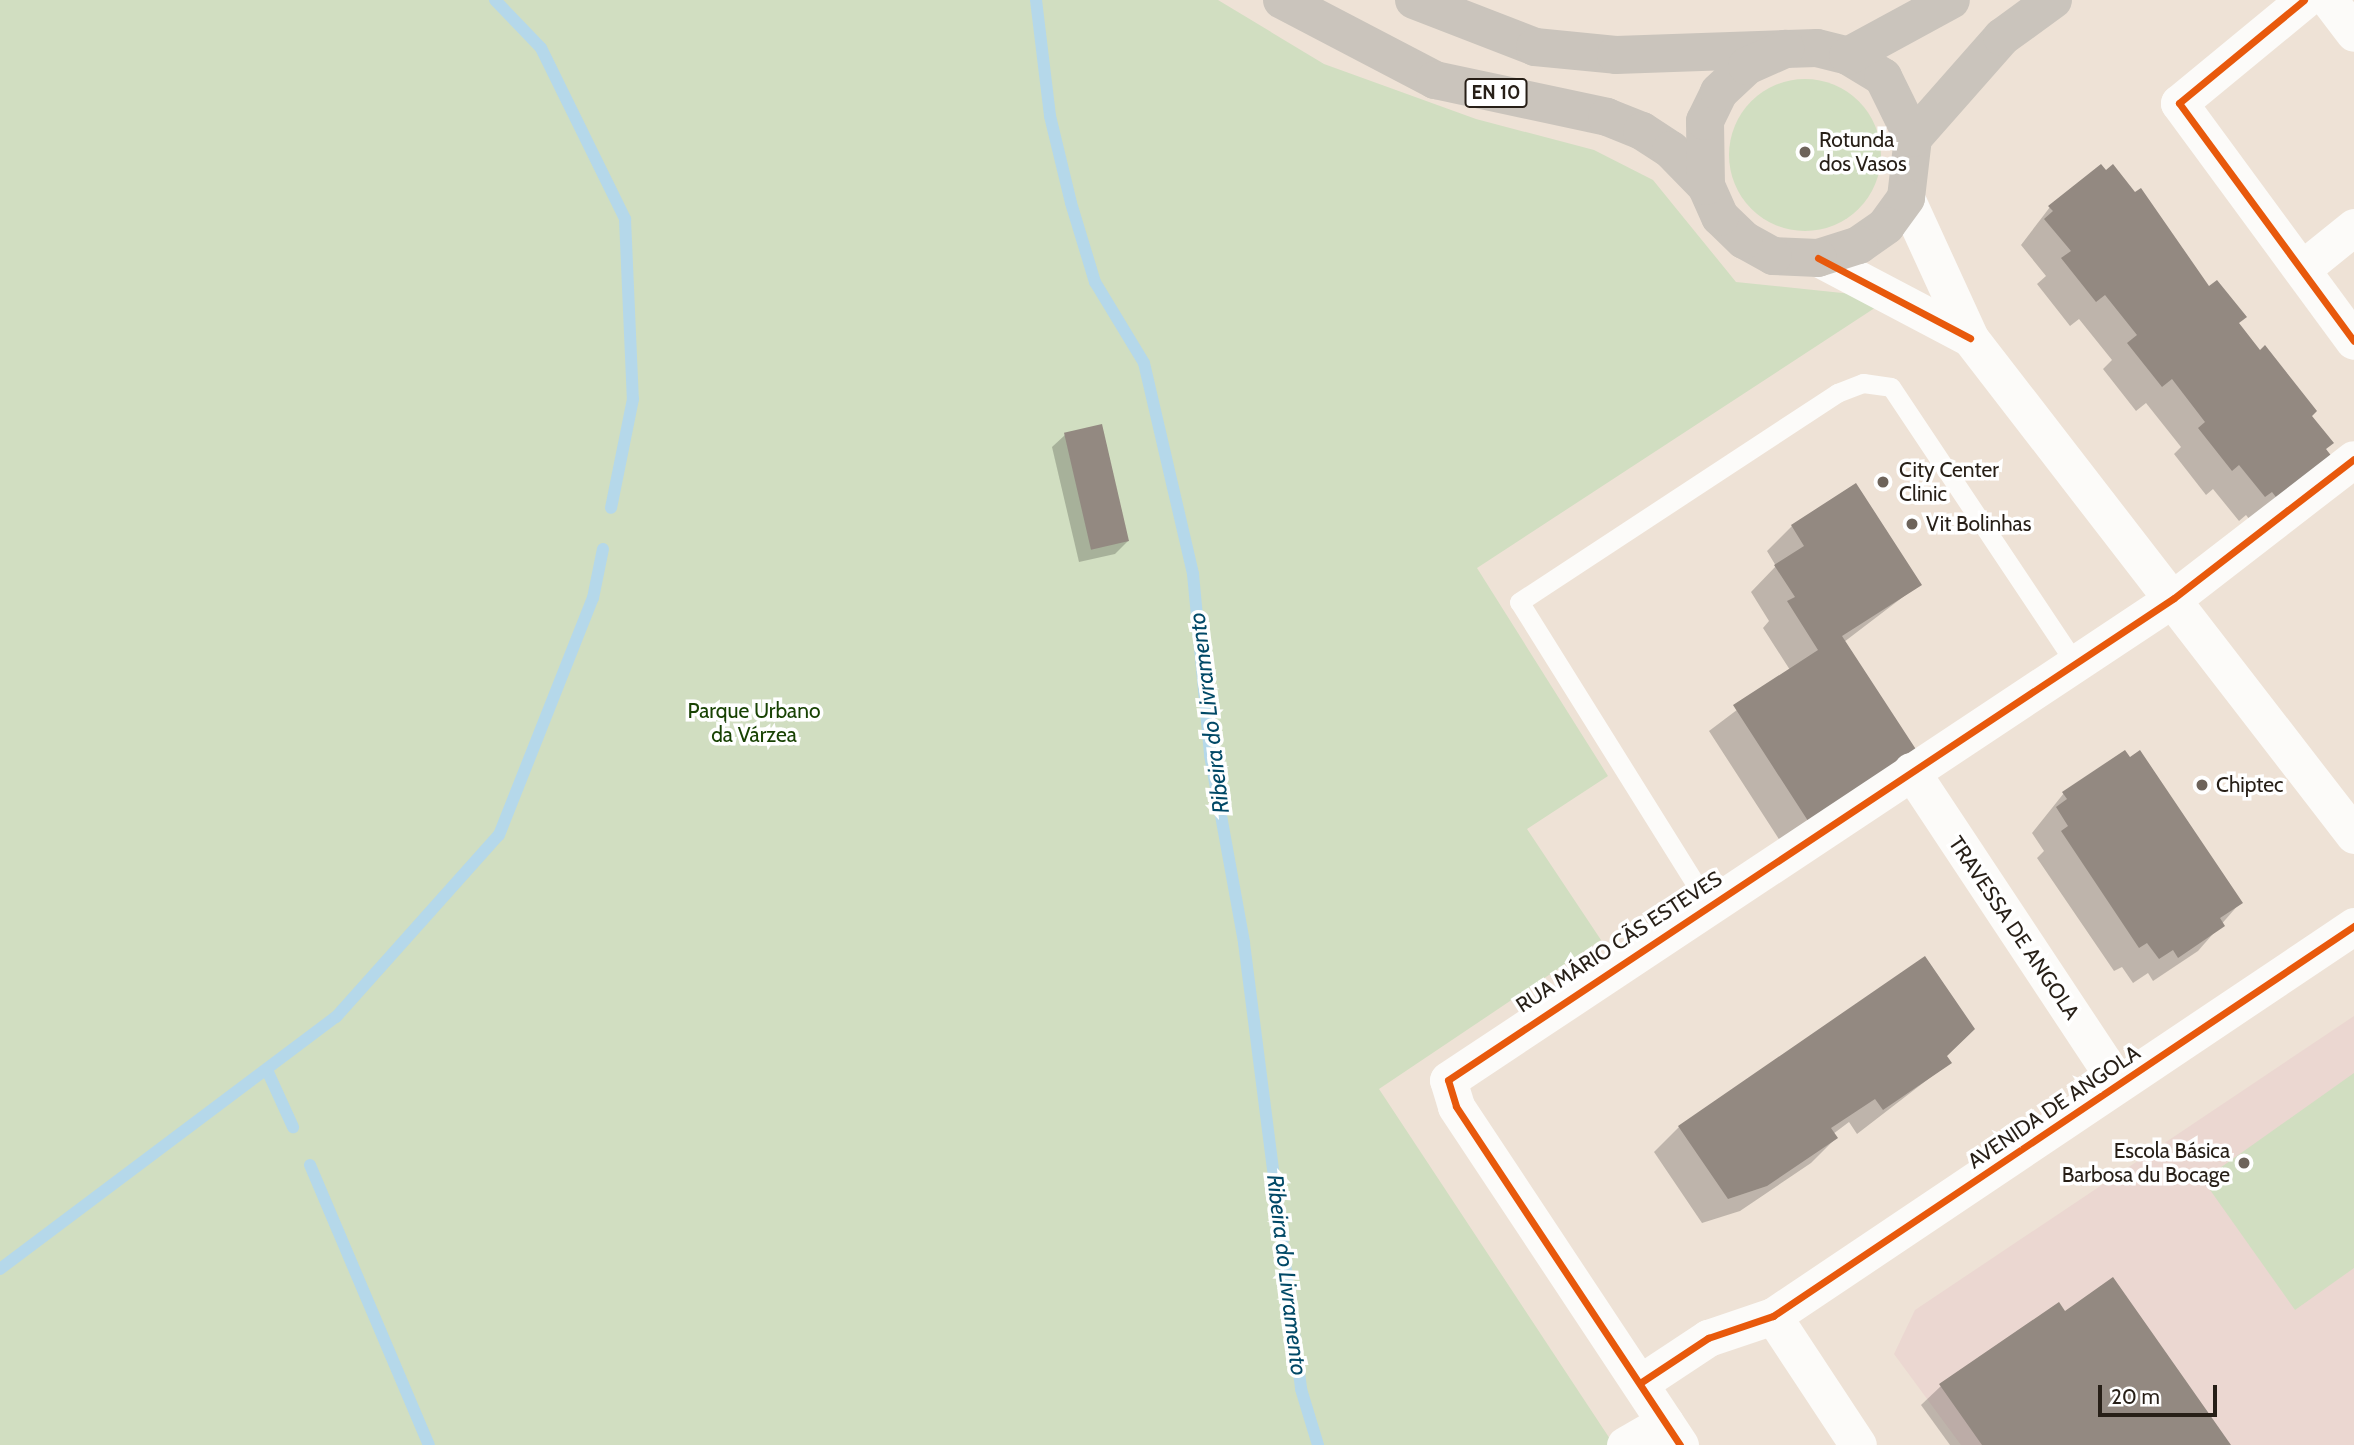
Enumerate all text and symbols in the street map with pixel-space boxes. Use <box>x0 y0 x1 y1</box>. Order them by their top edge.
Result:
road number: EN 10 <box>1464 78 1528 108</box>
place label: Rotunda dos Vasos <box>1819 127 1907 177</box>
marker: Rotunda dos Vasos <box>1797 144 1813 160</box>
place label: City Center Clinic <box>1899 457 1999 507</box>
marker: City Center Clinic <box>1873 472 1893 492</box>
place label: Vit Bolinhas <box>1926 511 2031 537</box>
marker: Vit Bolinhas <box>1904 516 1920 532</box>
water label: Ribeira do Livramento <box>1183 611 1235 815</box>
park label: Parque Urbano da Várzea <box>688 698 820 748</box>
place label: Chiptec <box>2216 772 2284 798</box>
marker: Chiptec <box>2194 777 2210 793</box>
street label: TRAVESSA DE ANGOLA <box>1943 832 2085 1024</box>
street label: RUA MÁRIO CÃS ESTEVES <box>1511 866 1727 1018</box>
street label: AVENIDA DE ANGOLA <box>1963 1040 2145 1174</box>
place label: Escola Básica Barbosa du Bocage <box>2062 1138 2230 1188</box>
marker: Escola Básica Barbosa du Bocage <box>2236 1155 2252 1171</box>
water label: Ribeira do Livramento <box>1261 1173 1313 1377</box>
scale bar <box>2102 1372 2221 1416</box>
text: 20 m <box>2111 1384 2160 1409</box>

